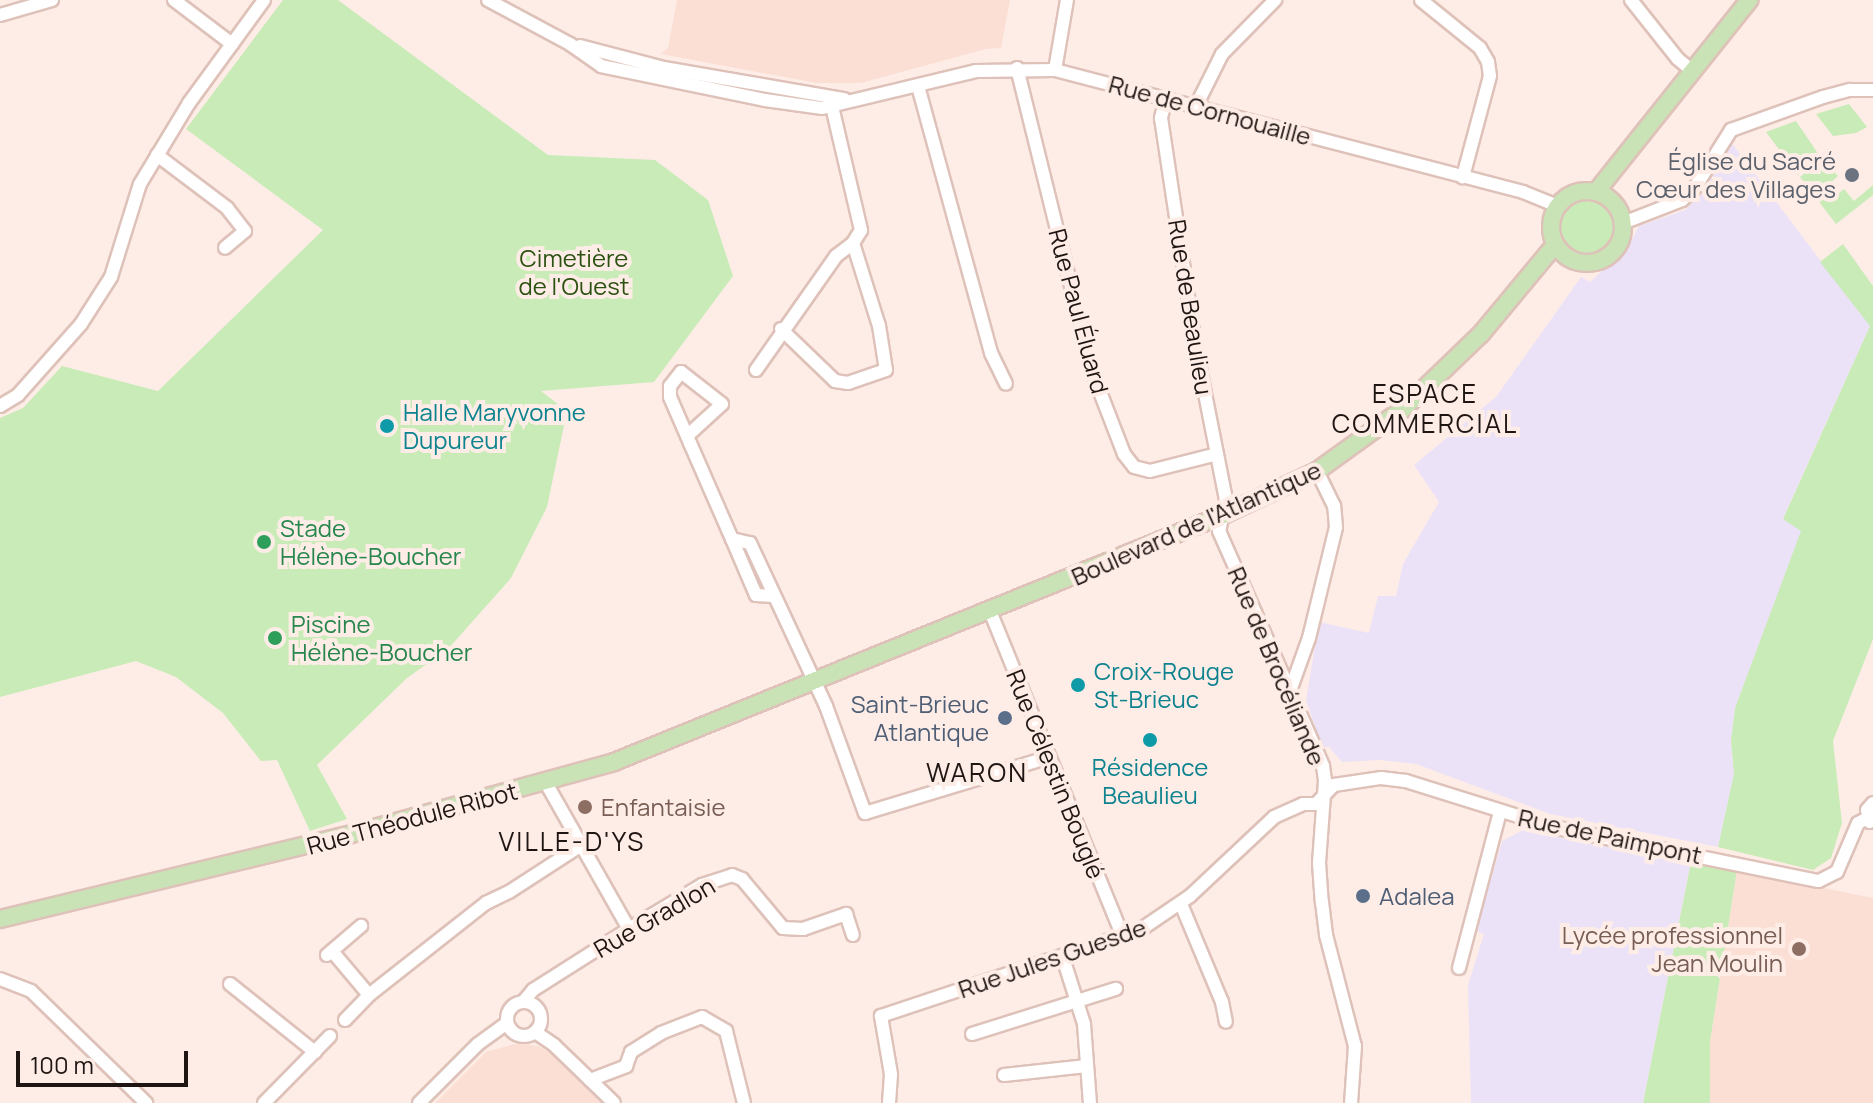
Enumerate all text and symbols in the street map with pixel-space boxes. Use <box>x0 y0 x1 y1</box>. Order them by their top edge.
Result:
street label: Rue de Cornouaille <box>1106 69 1314 151</box>
place label: Église du Sacré Cœur des Villages <box>1636 147 1836 203</box>
marker: Église du Sacré Cœur des Villages <box>1843 166 1861 184</box>
street label: Rue de Beaulieu <box>1163 217 1219 397</box>
street label: Rue Paul Éluard <box>1043 225 1115 397</box>
park label: Cimetière de l'Ouest <box>519 244 629 300</box>
district label: ESPACE COMMERCIAL <box>1332 378 1518 440</box>
place label: Halle Maryvonne Dupureur <box>403 398 586 454</box>
marker: Halle Maryvonne Dupureur <box>378 417 396 435</box>
street label: Boulevard de l'Atlantique <box>1067 455 1325 591</box>
place label: Stade Hélène-Boucher <box>280 514 461 570</box>
marker: Stade Hélène-Boucher <box>255 533 273 551</box>
street label: Rue de Brocéliande <box>1222 562 1332 770</box>
place label: Piscine Hélène-Boucher <box>291 610 472 666</box>
marker: Piscine Hélène-Boucher <box>266 629 284 647</box>
place label: Croix-Rouge St-Brieuc <box>1094 657 1234 713</box>
street label: Rue Célestin Bouglé <box>1001 665 1111 883</box>
marker: Croix-Rouge St-Brieuc <box>1069 676 1087 694</box>
place label: Saint-Brieuc Atlantique <box>851 690 989 746</box>
marker: Saint-Brieuc Atlantique <box>996 709 1014 727</box>
marker: Résidence Beaulieu <box>1141 731 1159 749</box>
place label: Résidence Beaulieu <box>1092 753 1208 809</box>
district label: WARON <box>926 757 1028 789</box>
street label: Rue Théodule Ribot <box>304 776 520 860</box>
place label: Enfantaisie <box>601 793 725 821</box>
marker: Enfantaisie <box>576 798 594 816</box>
street label: Rue de Paimpont <box>1516 802 1704 870</box>
district label: VILLE-D'YS <box>499 826 645 858</box>
street label: Rue Gradlon <box>588 871 720 963</box>
place label: Adalea <box>1379 882 1454 910</box>
marker: Adalea <box>1354 887 1372 905</box>
street label: Rue Jules Guesde <box>954 912 1150 1004</box>
place label: Lycée professionnel Jean Moulin <box>1562 921 1783 977</box>
marker: Lycée professionnel Jean Moulin <box>1790 940 1808 958</box>
scale bar <box>20 1035 192 1085</box>
text: 100 m <box>30 1048 94 1081</box>

